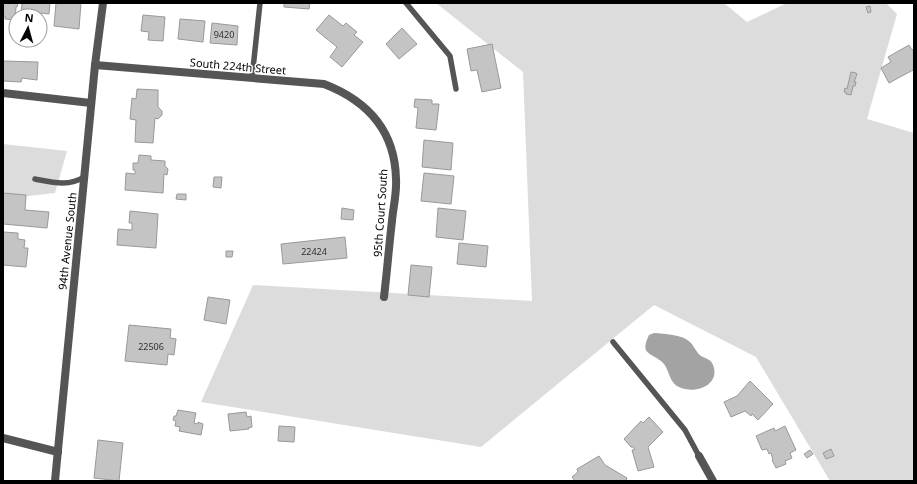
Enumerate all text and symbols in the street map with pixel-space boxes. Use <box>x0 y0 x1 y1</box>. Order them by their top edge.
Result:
north arrow <box>8 8 48 48</box>
text: N <box>24 10 34 25</box>
house number: 9420 <box>214 28 234 41</box>
street label: South 224th Street <box>189 54 287 78</box>
street label: 95th Court South <box>369 168 391 258</box>
street label: 94th Avenue South <box>54 192 80 290</box>
house number: 22424 <box>301 245 327 258</box>
house number: 22506 <box>138 340 164 353</box>

